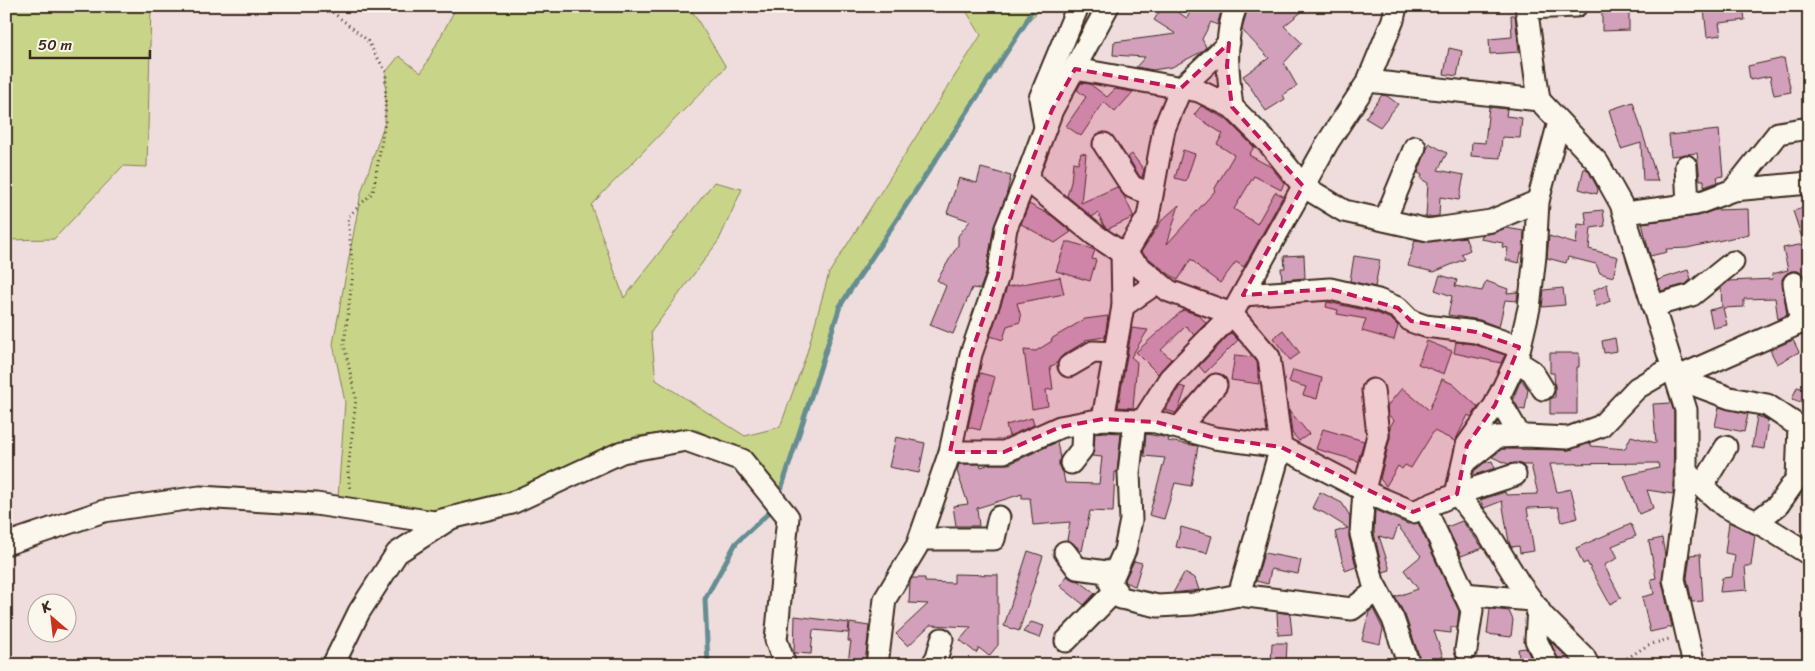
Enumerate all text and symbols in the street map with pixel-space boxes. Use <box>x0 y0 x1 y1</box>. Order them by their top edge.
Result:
scale bar <box>30 28 150 60</box>
text: 50 m <box>38 32 73 58</box>
text: K <box>36 593 57 620</box>
north arrow <box>28 594 78 644</box>

